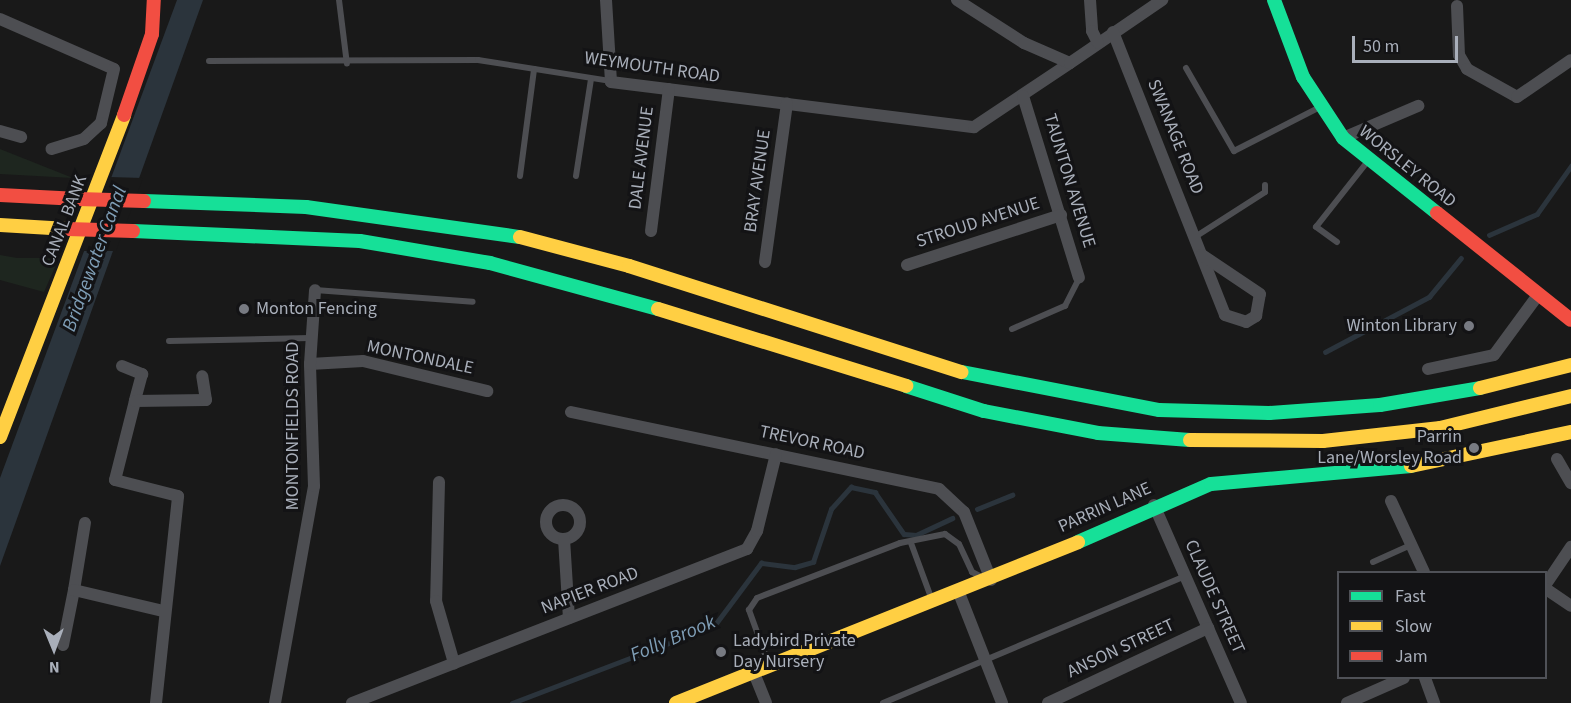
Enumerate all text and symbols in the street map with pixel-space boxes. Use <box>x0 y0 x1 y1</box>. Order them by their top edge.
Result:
scale bar <box>1355 24 1462 62</box>
text: 50 m <box>1363 34 1399 59</box>
street label: WEYMOUTH ROAD <box>583 48 721 88</box>
street label: SWANAGE ROAD <box>1142 76 1208 198</box>
street label: DALE AVENUE <box>625 105 659 211</box>
street label: TAUNTON AVENUE <box>1038 111 1100 251</box>
street label: WORSLEY ROAD <box>1354 121 1460 213</box>
street label: BRAY AVENUE <box>740 128 776 234</box>
street label: CANAL BANK <box>38 172 92 270</box>
water label: Bridgewater Canal <box>58 183 132 335</box>
street label: STROUD AVENUE <box>914 193 1042 253</box>
place label: Monton Fencing <box>256 298 377 320</box>
marker: Monton Fencing <box>237 302 251 316</box>
place label: Winton Library <box>1346 315 1457 337</box>
marker: Winton Library <box>1462 319 1476 333</box>
street label: MONTONDALE <box>365 336 475 380</box>
street label: MONTONFIELDS ROAD <box>282 342 304 510</box>
street label: TREVOR ROAD <box>757 421 867 465</box>
place label: Parrin Lane/Worsley Road <box>1317 427 1462 470</box>
marker: Parrin Lane/Worsley Road <box>1467 441 1481 455</box>
street label: PARRIN LANE <box>1055 478 1155 538</box>
street label: CLAUDE STREET <box>1179 537 1249 657</box>
street label: NAPIER ROAD <box>538 563 642 619</box>
legend <box>1337 571 1547 679</box>
text: Fast <box>1395 584 1426 609</box>
water label: Folly Brook <box>627 610 719 668</box>
text: Slow <box>1395 614 1432 639</box>
street label: ANSON STREET <box>1064 615 1178 683</box>
north arrow <box>24 619 84 679</box>
place label: Ladybird Private Day Nursery <box>733 631 856 674</box>
text: Jam <box>1395 644 1428 669</box>
marker: Ladybird Private Day Nursery <box>714 645 728 659</box>
text: N <box>49 656 60 678</box>

